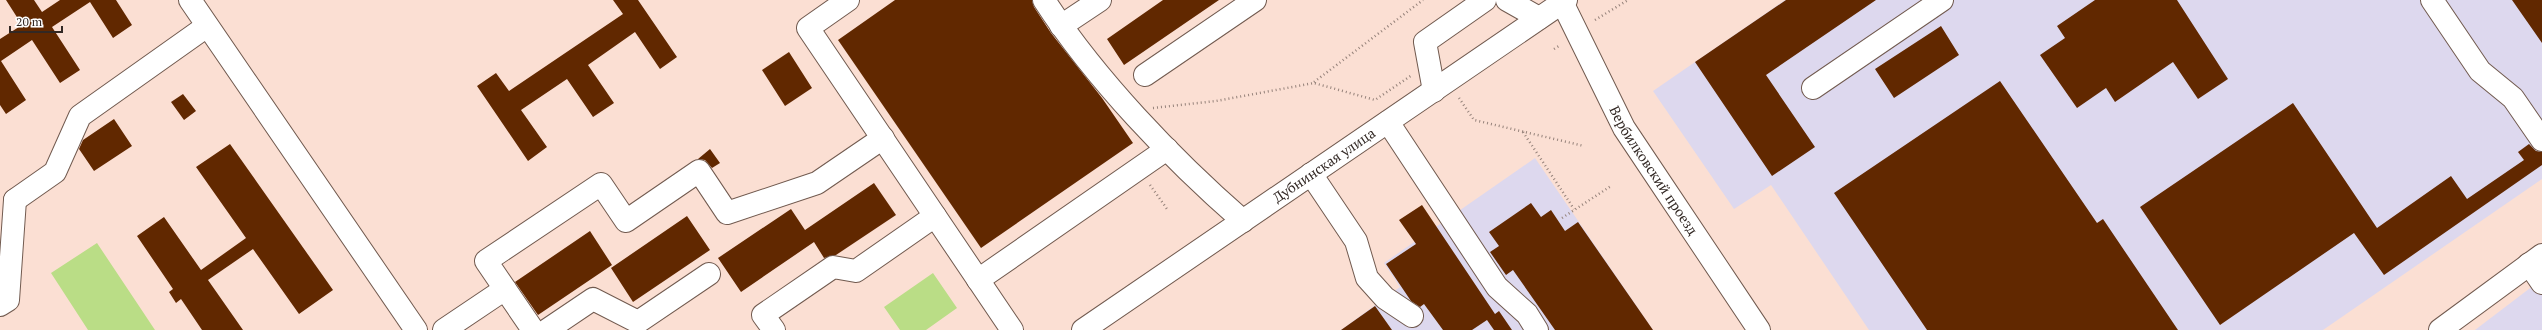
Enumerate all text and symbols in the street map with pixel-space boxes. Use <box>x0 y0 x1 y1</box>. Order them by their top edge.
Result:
scale bar <box>10 8 62 34</box>
text: 20 m <box>16 14 43 29</box>
street label: Вербилковский проезд <box>1605 102 1703 238</box>
street label: Дубнинская улица <box>1269 123 1379 207</box>

